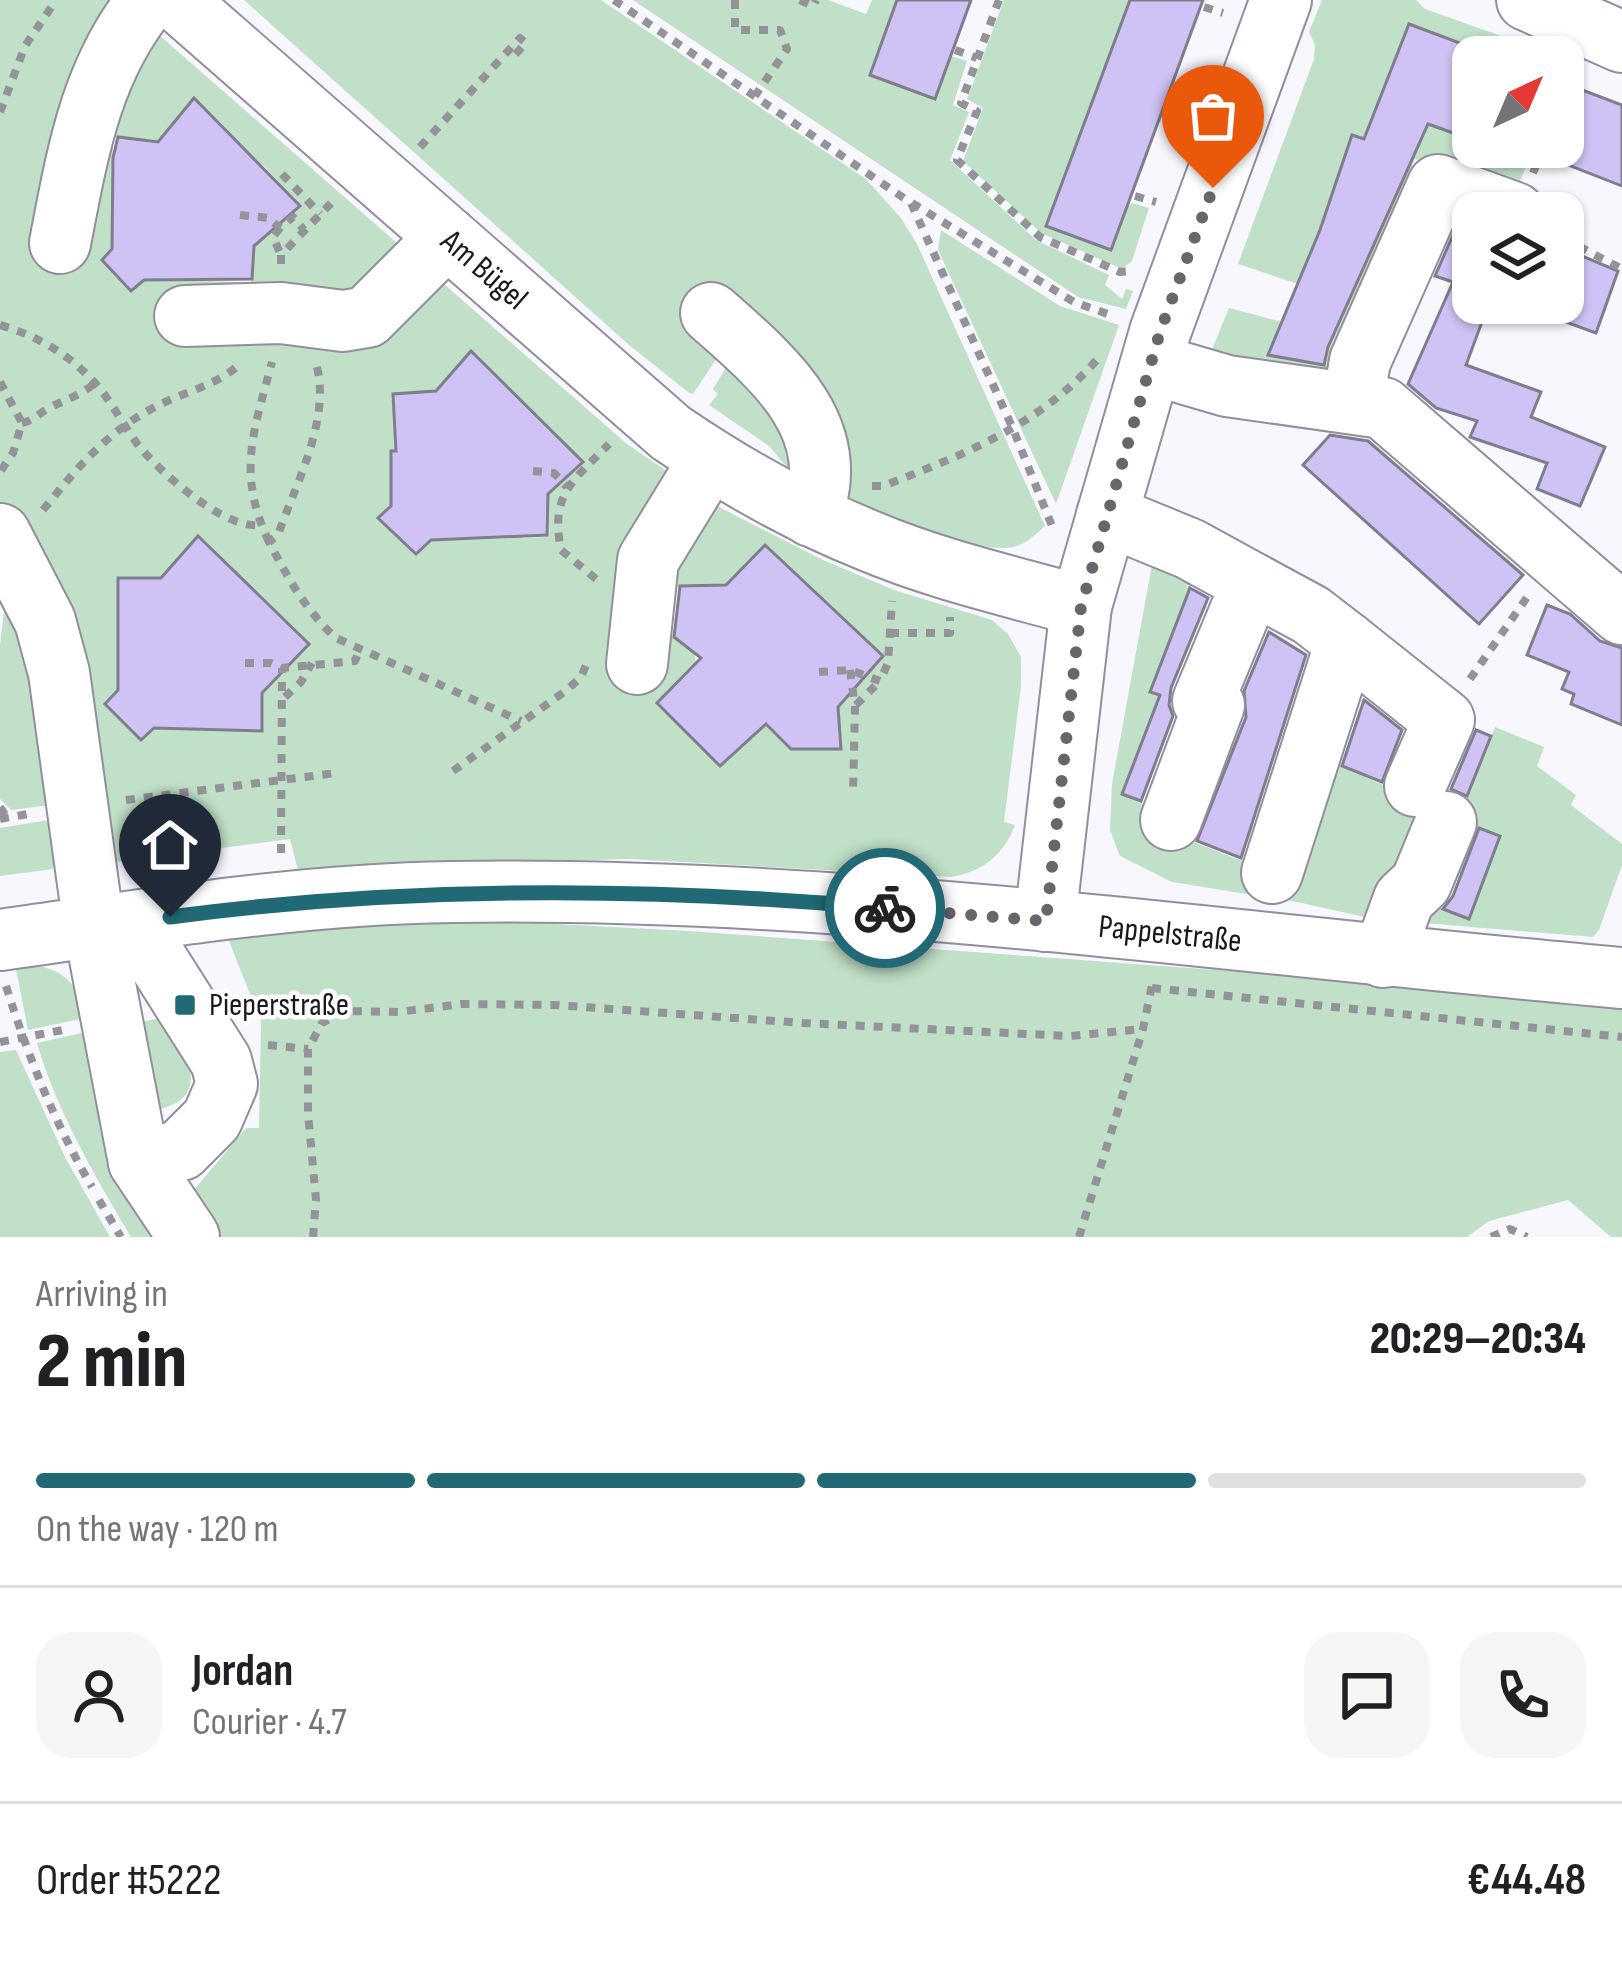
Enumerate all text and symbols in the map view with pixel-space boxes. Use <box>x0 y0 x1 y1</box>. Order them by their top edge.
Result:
north arrow <box>1452 36 1584 168</box>
map controls <box>1452 36 1584 324</box>
pin <box>1162 65 1264 188</box>
icon: bag <box>1180 83 1246 149</box>
button: layers <box>1452 192 1584 324</box>
street label: Am Bügel <box>432 221 536 319</box>
pin <box>119 794 221 917</box>
icon: home <box>137 812 203 878</box>
courier <box>825 848 945 968</box>
icon: bike <box>852 875 918 941</box>
street label: Pappelstraße <box>1096 907 1244 961</box>
place label: Pieperstraße <box>209 985 349 1025</box>
marker: Pieperstraße <box>172 992 198 1018</box>
text: Arriving in <box>36 1271 168 1318</box>
text: 20:29–20:34 <box>1370 1312 1586 1367</box>
text: 2 min <box>36 1316 187 1409</box>
text: On the way · 120 m <box>36 1506 278 1553</box>
button: person <box>36 1632 162 1758</box>
button: chat <box>1304 1632 1430 1758</box>
button: phone <box>1460 1632 1586 1758</box>
text: Jordan <box>192 1644 293 1699</box>
text: Courier · 4.7 <box>192 1699 347 1746</box>
text: Order #5222 <box>36 1853 222 1908</box>
text: €44.48 <box>1467 1853 1586 1908</box>

